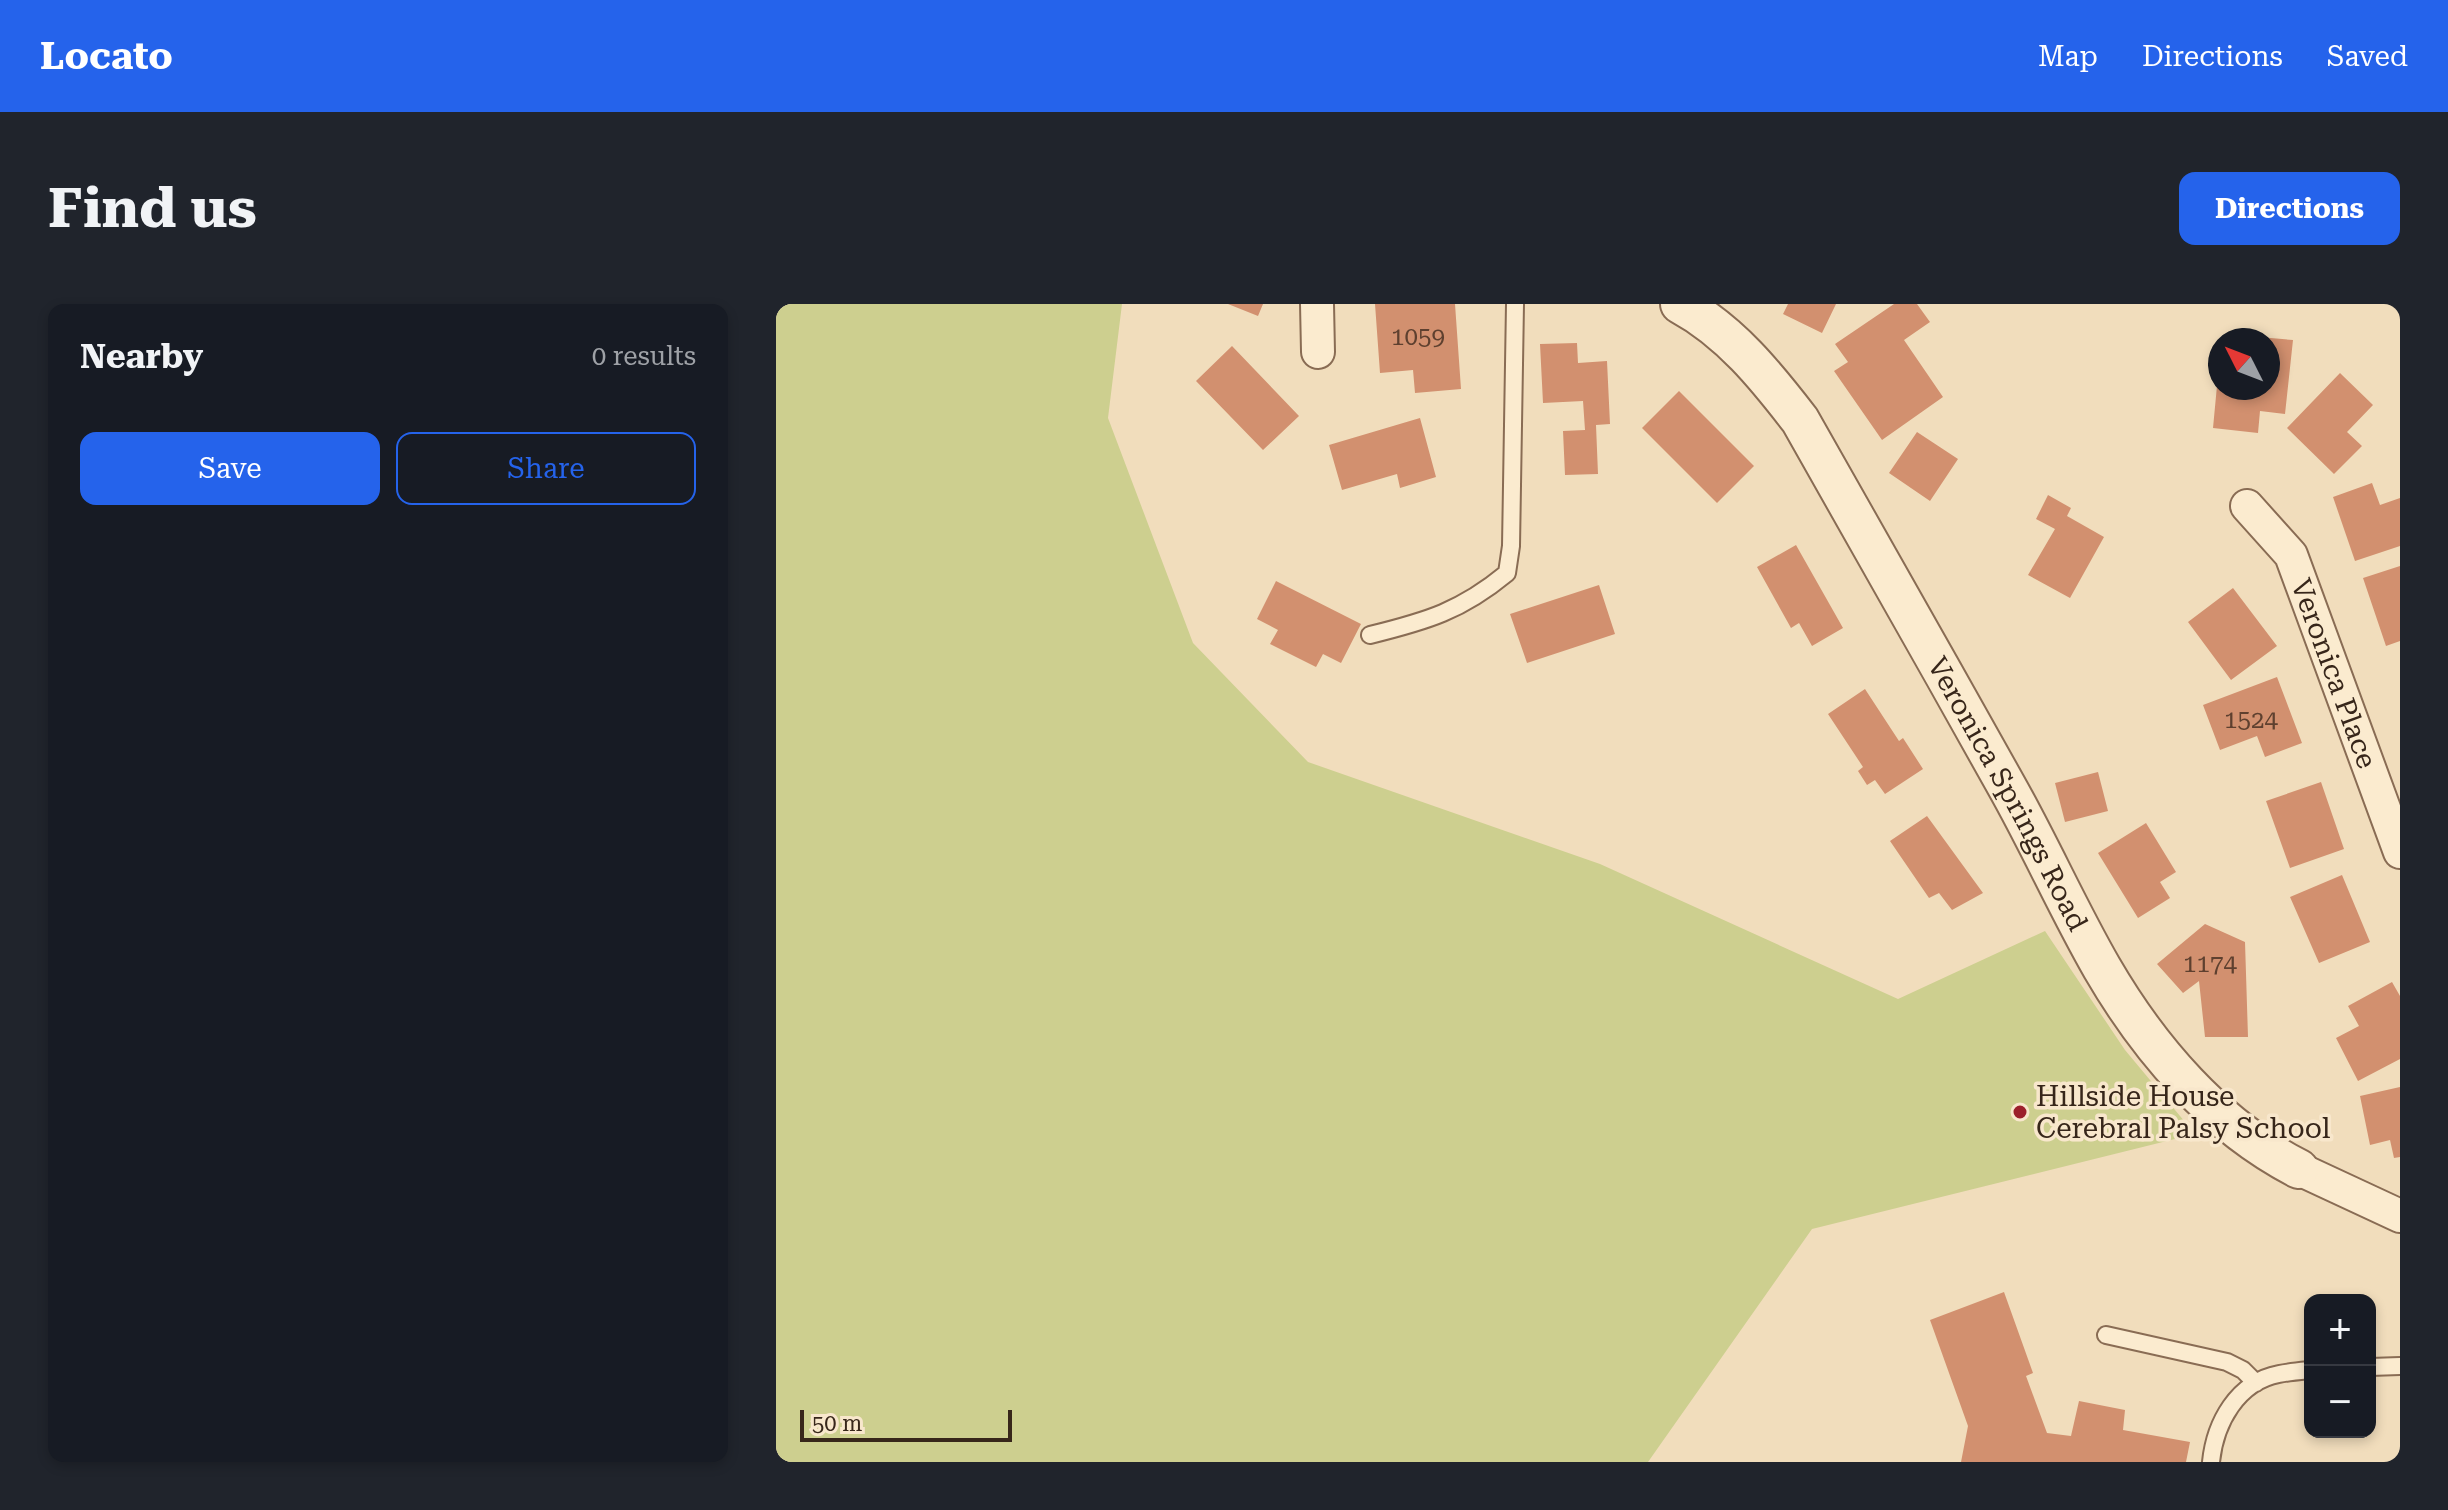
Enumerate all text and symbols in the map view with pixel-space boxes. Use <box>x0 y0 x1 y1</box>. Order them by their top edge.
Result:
text: Locato <box>40 34 173 78</box>
text: Map <box>2038 40 2098 73</box>
text: Directions <box>2142 40 2283 73</box>
text: Saved <box>2327 40 2408 73</box>
button: Directions <box>2179 172 2400 245</box>
text: Find us <box>48 175 257 241</box>
house number: 1059 <box>1391 323 1445 351</box>
north arrow <box>2208 328 2280 400</box>
text: Nearby <box>80 336 203 376</box>
text: 0 results <box>592 341 696 371</box>
button: Save <box>80 432 380 505</box>
button: Share <box>396 432 696 505</box>
street label: Veronica Place <box>2285 574 2384 773</box>
street label: Veronica Springs Road <box>1921 651 2095 936</box>
house number: 1524 <box>2224 706 2278 734</box>
house number: 1174 <box>2183 950 2237 978</box>
place label: Hillside House Cerebral Palsy School <box>2036 1080 2331 1145</box>
marker: Hillside House Cerebral Palsy School <box>2011 1103 2029 1121</box>
map controls <box>2304 1294 2376 1438</box>
button: + <box>2304 1294 2376 1366</box>
button: − <box>2304 1366 2376 1438</box>
scale bar <box>800 1406 1012 1442</box>
text: 50 m <box>812 1411 862 1436</box>

